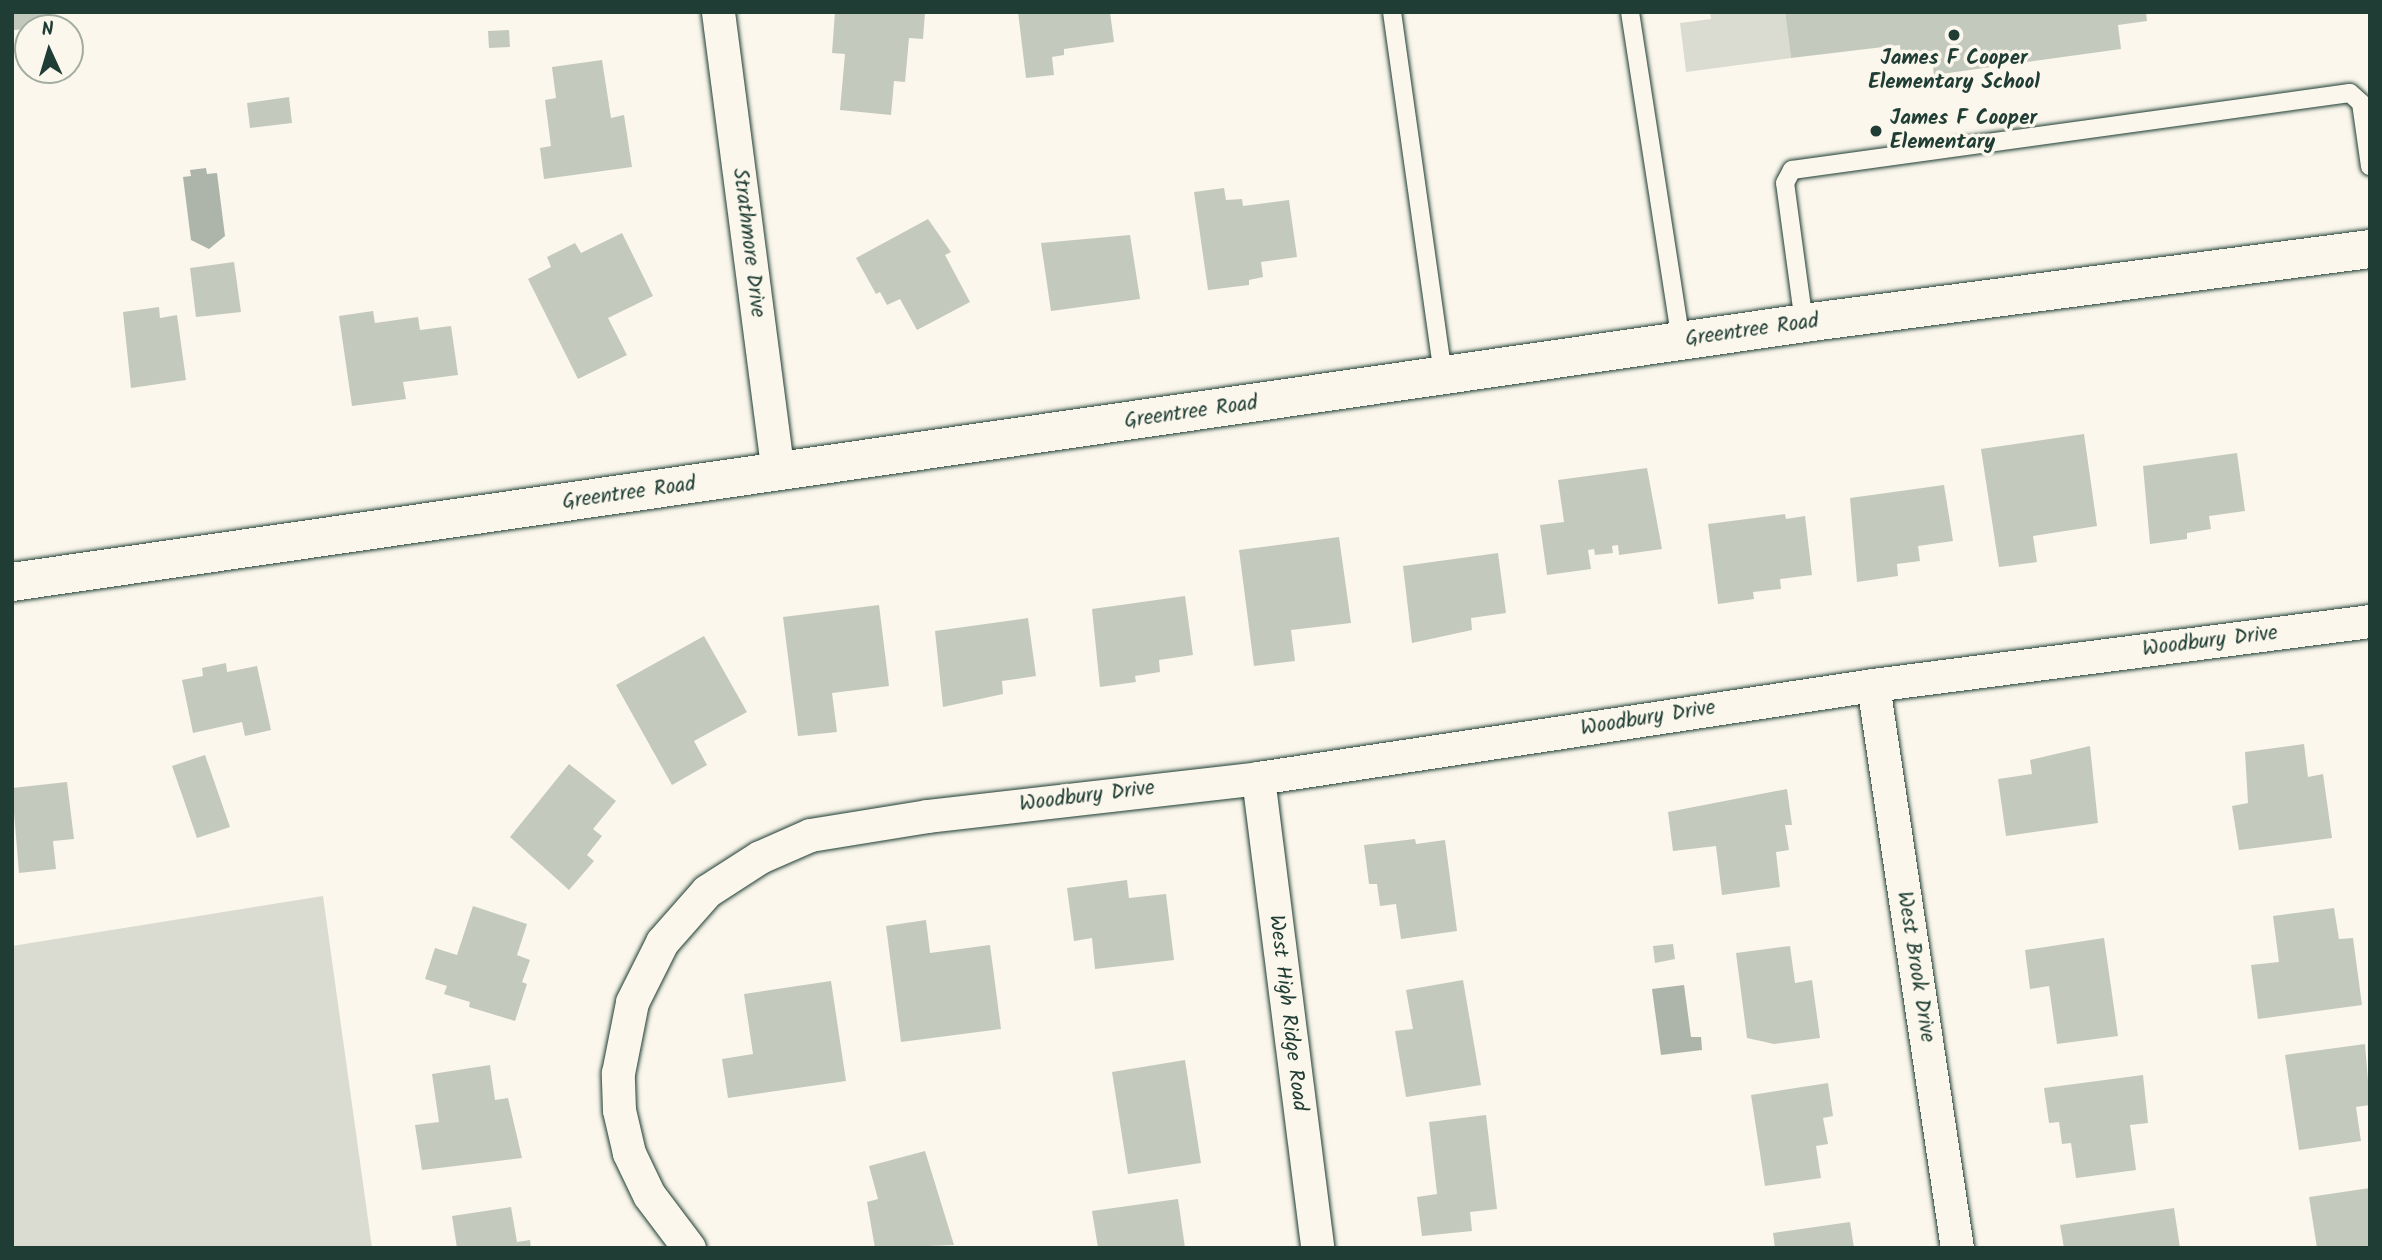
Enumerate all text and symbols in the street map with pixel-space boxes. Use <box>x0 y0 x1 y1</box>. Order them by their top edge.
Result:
north arrow <box>14 14 84 84</box>
text: N <box>41 15 55 45</box>
marker: James F Cooper Elementary School <box>1946 27 1962 43</box>
place label: James F Cooper Elementary School <box>1868 46 2040 96</box>
place label: James F Cooper Elementary <box>1890 106 2037 156</box>
marker: James F Cooper Elementary <box>1868 123 1884 139</box>
street label: Strathmore Drive <box>726 167 770 319</box>
street label: Greentree Road <box>1684 309 1820 353</box>
street label: Greentree Road <box>1123 391 1259 435</box>
street label: Greentree Road <box>561 472 697 516</box>
street label: Woodbury Drive <box>2141 621 2279 663</box>
street label: Woodbury Drive <box>1579 696 1717 742</box>
street label: Woodbury Drive <box>1018 776 1156 818</box>
street label: West Brook Drive <box>1891 890 1939 1044</box>
street label: West High Ridge Road <box>1262 913 1312 1113</box>

